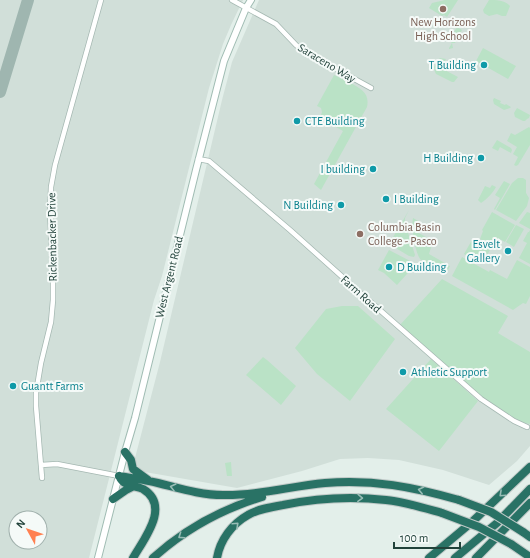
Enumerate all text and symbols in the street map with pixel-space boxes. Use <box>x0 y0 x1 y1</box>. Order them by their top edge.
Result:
marker: New Horizons High School <box>438 4 448 14</box>
place label: New Horizons High School <box>410 16 476 42</box>
street label: Saraceno Way <box>296 41 358 86</box>
place label: T Building <box>429 59 476 71</box>
marker: T Building <box>479 60 489 70</box>
place label: CTE Building <box>305 115 365 127</box>
marker: CTE Building <box>292 116 302 126</box>
place label: H Building <box>423 152 473 164</box>
marker: H Building <box>476 153 486 163</box>
place label: I building <box>320 163 365 175</box>
marker: I building <box>368 164 378 174</box>
street label: Rickenbacker Drive <box>45 192 59 282</box>
place label: I Building <box>394 193 439 205</box>
marker: I Building <box>381 194 391 204</box>
place label: N Building <box>283 199 333 211</box>
marker: N Building <box>336 200 346 210</box>
place label: Columbia Basin College - Pasco <box>368 221 441 247</box>
marker: Columbia Basin College - Pasco <box>355 229 365 239</box>
street label: West Argent Road <box>153 235 185 319</box>
place label: Esvelt Gallery <box>467 238 500 265</box>
marker: Esvelt Gallery <box>503 246 513 256</box>
place label: D Building <box>397 261 446 273</box>
marker: D Building <box>384 262 394 272</box>
street label: Farm Road <box>339 273 383 315</box>
place label: Athletic Support <box>411 366 487 378</box>
marker: Athletic Support <box>398 367 408 377</box>
place label: Guantt Farms <box>21 380 84 392</box>
marker: Guantt Farms <box>8 381 18 391</box>
one-way arrow <box>170 483 177 492</box>
one-way arrow <box>418 486 425 495</box>
one-way arrow <box>499 490 507 497</box>
one-way arrow <box>357 494 363 502</box>
north arrow <box>8 510 48 550</box>
text: N <box>14 517 27 530</box>
one-way arrow <box>231 522 239 529</box>
scale bar <box>394 524 460 550</box>
one-way arrow <box>179 531 186 538</box>
text: 100 m <box>400 532 428 544</box>

